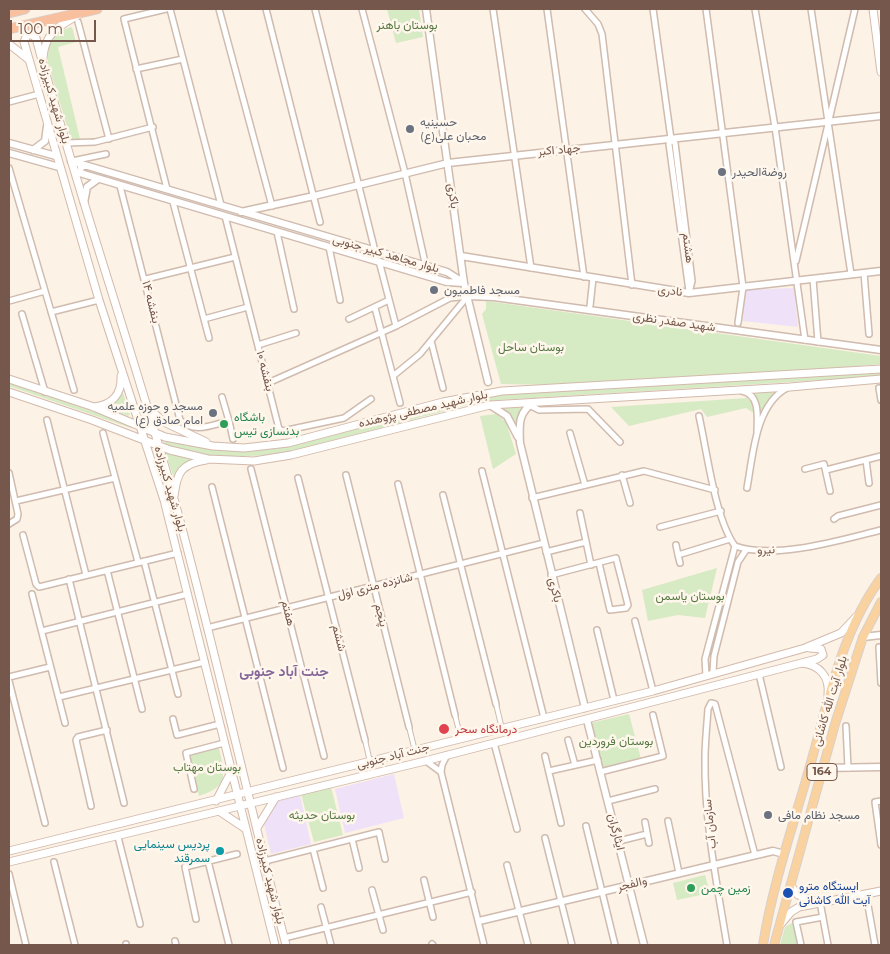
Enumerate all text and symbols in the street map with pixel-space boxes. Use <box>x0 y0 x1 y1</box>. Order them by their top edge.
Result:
scale bar <box>12 10 99 42</box>
park label: بوستان باهنر <box>376 18 438 32</box>
text: 100 m <box>18 19 63 38</box>
street label: بلوار شهید کبیرزاده <box>35 57 73 145</box>
place label: حسینیه محبان علی(ع) <box>420 115 486 143</box>
marker: حسینیه محبان علی(ع) <box>404 123 416 135</box>
street label: جهاد اکبر <box>537 141 581 159</box>
place label: روضةالحیدر <box>732 165 787 179</box>
marker: روضةالحیدر <box>716 166 728 178</box>
street label: باکری <box>444 183 462 209</box>
street label: بلوار مجاهد کبیر جنوبی <box>331 232 441 276</box>
street label: هشتم <box>679 232 697 264</box>
street label: بنفشه ۱۴ <box>139 279 163 325</box>
street label: نادری <box>657 282 683 300</box>
place label: مسجد فاطمیون <box>444 283 520 297</box>
marker: مسجد فاطمیون <box>428 284 440 296</box>
street label: شهید صفدر نظری <box>632 309 716 335</box>
park label: بوستان ساحل <box>498 340 564 354</box>
street label: بنفشه ۱۰ <box>253 349 277 393</box>
street label: بلوار شهید مصطفی پژوهنده <box>357 387 489 431</box>
place label: مسجد و حوزه علمیه امام صادق (ع) <box>107 399 203 427</box>
marker: مسجد و حوزه علمیه امام صادق (ع) <box>207 407 219 419</box>
place label: باشگاه بدنسازی تیس <box>234 410 299 438</box>
marker: باشگاه بدنسازی تیس <box>218 418 230 430</box>
street label: بلوار شهید کبیرزاده <box>151 445 189 533</box>
street label: نیرو <box>757 542 775 558</box>
street label: شانزده متری اول <box>336 570 414 602</box>
street label: باکری <box>545 576 565 604</box>
park label: بوستان یاسمن <box>655 589 725 603</box>
street label: هفتم <box>278 599 298 627</box>
street label: پنجم <box>371 602 391 628</box>
street label: ششم <box>329 623 349 653</box>
street label: بلوار آیت الله کاشانی <box>809 654 851 748</box>
district label: جنت‌ آباد جنوبی <box>239 664 329 680</box>
marker: درمانگاه سحر <box>437 722 451 736</box>
place label: درمانگاه سحر <box>455 722 517 736</box>
park label: بوستان فروردین <box>579 734 653 748</box>
street label: جنت آباد جنوبی <box>355 740 431 772</box>
park label: بوستان مهتاب <box>173 760 241 774</box>
road number: 164 <box>807 764 837 780</box>
street label: سازمان آب <box>700 798 720 850</box>
park label: بوستان حدیثه <box>289 808 355 822</box>
place label: مسجد نظام مافی <box>778 808 860 822</box>
marker: مسجد نظام مافی <box>762 809 774 821</box>
street label: ایثارگران <box>605 812 627 852</box>
street label: بلوار شهید کبیرزاده <box>252 836 288 926</box>
place label: پردیس سینمایی سمرقند <box>134 837 210 865</box>
marker: پردیس سینمایی سمرقند <box>214 845 226 857</box>
street label: والفجر <box>616 873 648 895</box>
place label: ایستگاه مترو آیت الله کاشانی <box>799 879 870 907</box>
place label: زمین چمن <box>701 881 751 895</box>
marker: زمین چمن <box>685 882 697 894</box>
marker: ایستگاه مترو آیت الله کاشانی <box>781 886 795 900</box>

